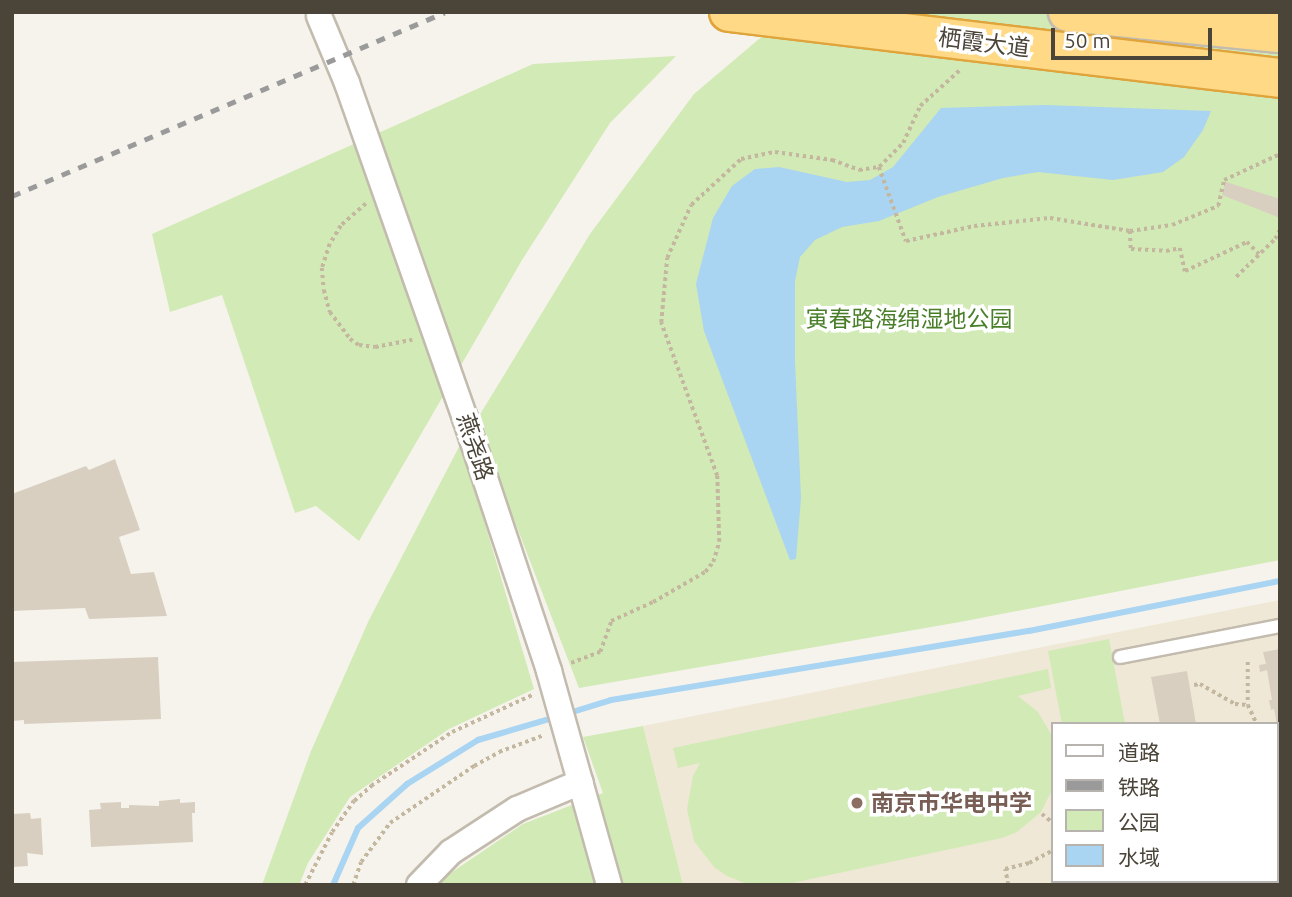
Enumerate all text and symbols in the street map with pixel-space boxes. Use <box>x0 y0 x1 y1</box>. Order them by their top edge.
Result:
scale bar <box>1054 14 1215 58</box>
street label: 栖霞大道 <box>937 24 1031 62</box>
text: 50 m <box>1064 28 1111 52</box>
park label: 寅春路海绵湿地公园 <box>806 305 1012 333</box>
street label: 燕尧路 <box>451 410 499 484</box>
legend <box>1050 722 1278 883</box>
text: 道路 <box>1118 740 1160 764</box>
text: 铁路 <box>1118 775 1160 799</box>
place label: 南京市华电中学 <box>871 789 1032 817</box>
marker: 南京市华电中学 <box>849 795 865 811</box>
text: 公园 <box>1118 810 1160 834</box>
text: 水域 <box>1118 845 1160 869</box>

